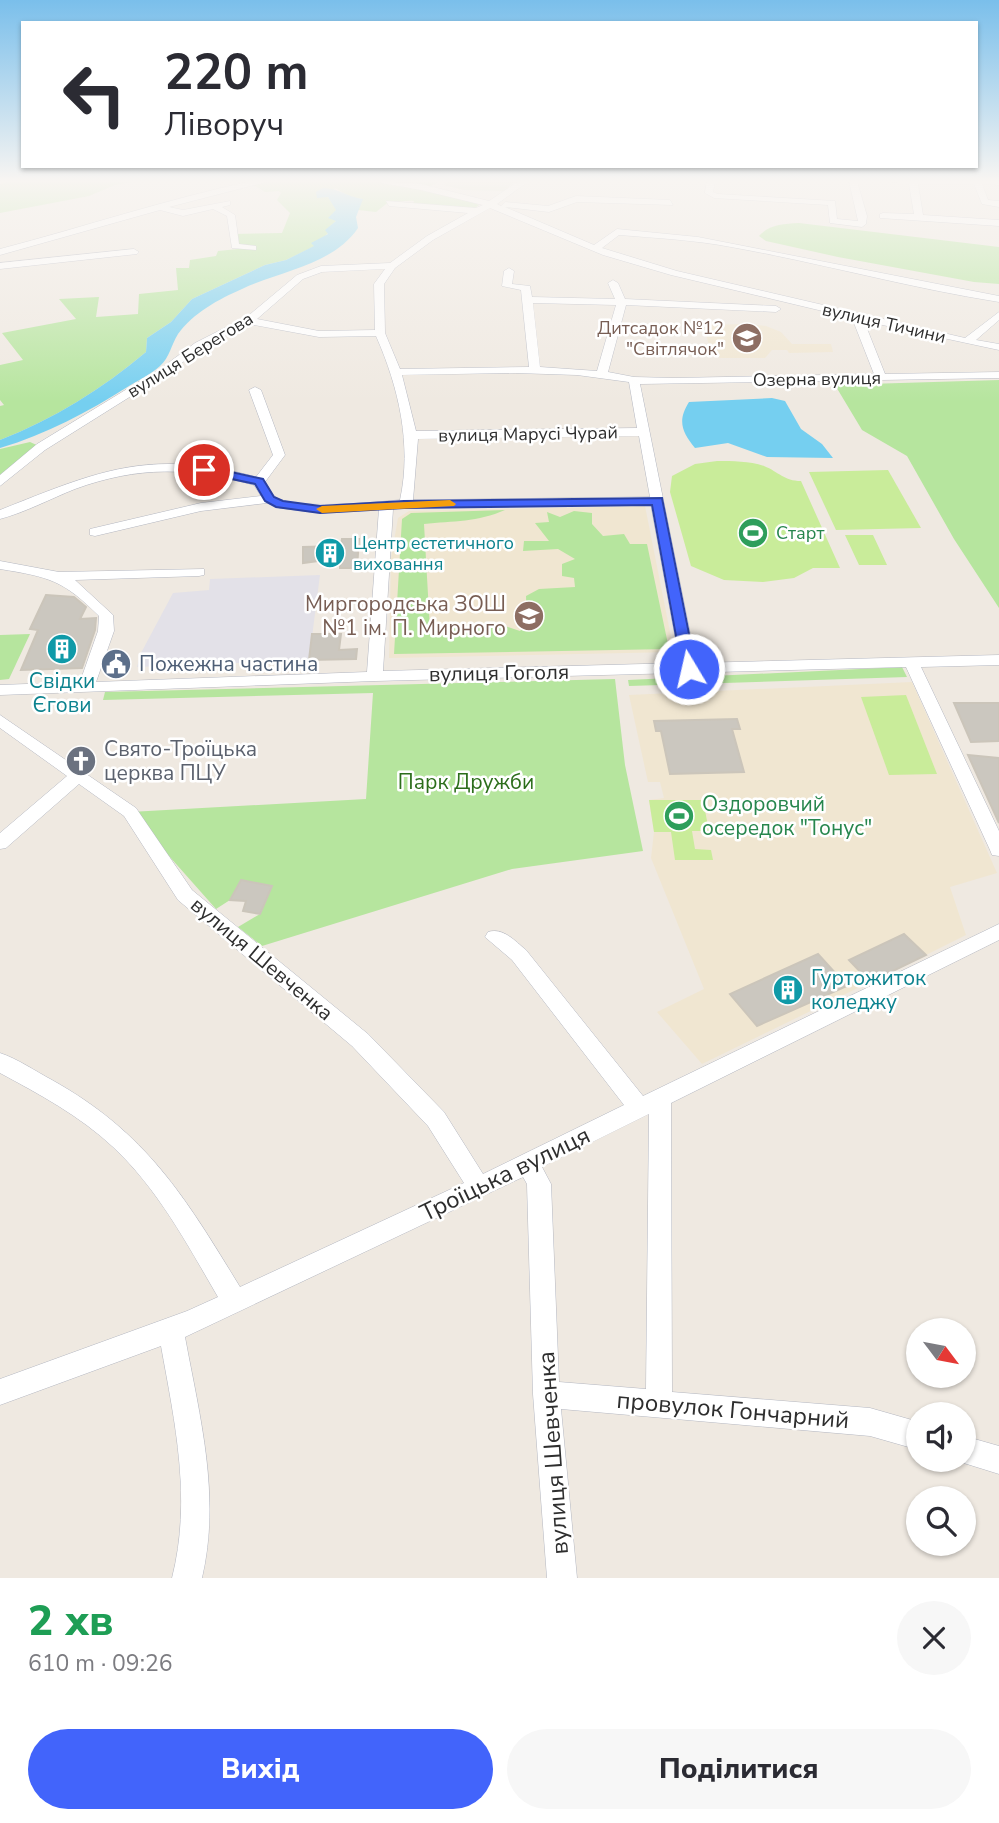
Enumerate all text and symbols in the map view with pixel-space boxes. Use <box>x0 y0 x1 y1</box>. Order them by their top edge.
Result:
text: 220 m <box>164 39 308 106</box>
icon: left <box>49 49 140 140</box>
text: Ліворуч <box>164 103 284 146</box>
street label: вулиця Тичини <box>820 297 948 349</box>
street label: вулиця Берегова <box>122 307 258 403</box>
place label: Дитсадок №12 "Світлячок" <box>597 316 724 361</box>
school or university icon: Дитсадок №12 "Світлячок" <box>730 321 764 355</box>
street label: Озерна вулиця <box>753 366 881 392</box>
street label: вулиця Марусі Чурай <box>438 420 618 448</box>
pin <box>174 440 234 500</box>
icon: arrive <box>185 451 223 489</box>
sports icon: Старт <box>736 516 770 550</box>
place label: Старт <box>776 521 824 545</box>
place label: Центр естетичного виховання <box>353 531 514 576</box>
building icon: Центр естетичного виховання <box>313 536 347 570</box>
place label: Миргородська ЗОШ №1 ім. П. Мирного <box>305 590 506 642</box>
school or university icon: Миргородська ЗОШ №1 ім. П. Мирного <box>512 599 546 633</box>
building icon: Свідки Єгови <box>45 632 79 666</box>
position arrow <box>652 632 726 706</box>
public building icon: Пожежна частина <box>99 647 133 681</box>
place label: Пожежна частина <box>139 650 318 678</box>
street label: вулиця Гоголя <box>429 658 569 688</box>
place label: Свідки Єгови <box>29 667 95 719</box>
place label: Свято-Троїцька церква ПЦУ <box>104 735 257 787</box>
church icon: Свято-Троїцька церква ПЦУ <box>64 744 98 778</box>
park label: Парк Дружби <box>398 768 534 796</box>
place label: Оздоровчий осередок "Тонус" <box>702 790 872 842</box>
sports icon: Оздоровчий осередок "Тонус" <box>662 799 696 833</box>
street label: вулиця Шевченка <box>185 891 339 1027</box>
place label: Гуртожиток коледжу <box>811 964 927 1016</box>
building icon: Гуртожиток коледжу <box>771 973 805 1007</box>
street label: Троїцька вулиця <box>415 1119 595 1229</box>
north arrow <box>906 1318 976 1388</box>
map controls <box>906 1318 976 1556</box>
street label: вулиця Шевченка <box>530 1350 576 1556</box>
street label: провулок Гончарний <box>615 1384 851 1436</box>
button: sound <box>906 1402 976 1472</box>
button: search <box>906 1486 976 1556</box>
text: 2 хв <box>28 1593 113 1650</box>
button: close <box>897 1601 971 1675</box>
text: 610 m · 09:26 <box>28 1648 173 1679</box>
button: Вихід <box>28 1729 493 1809</box>
button: Поділитися <box>507 1729 971 1809</box>

